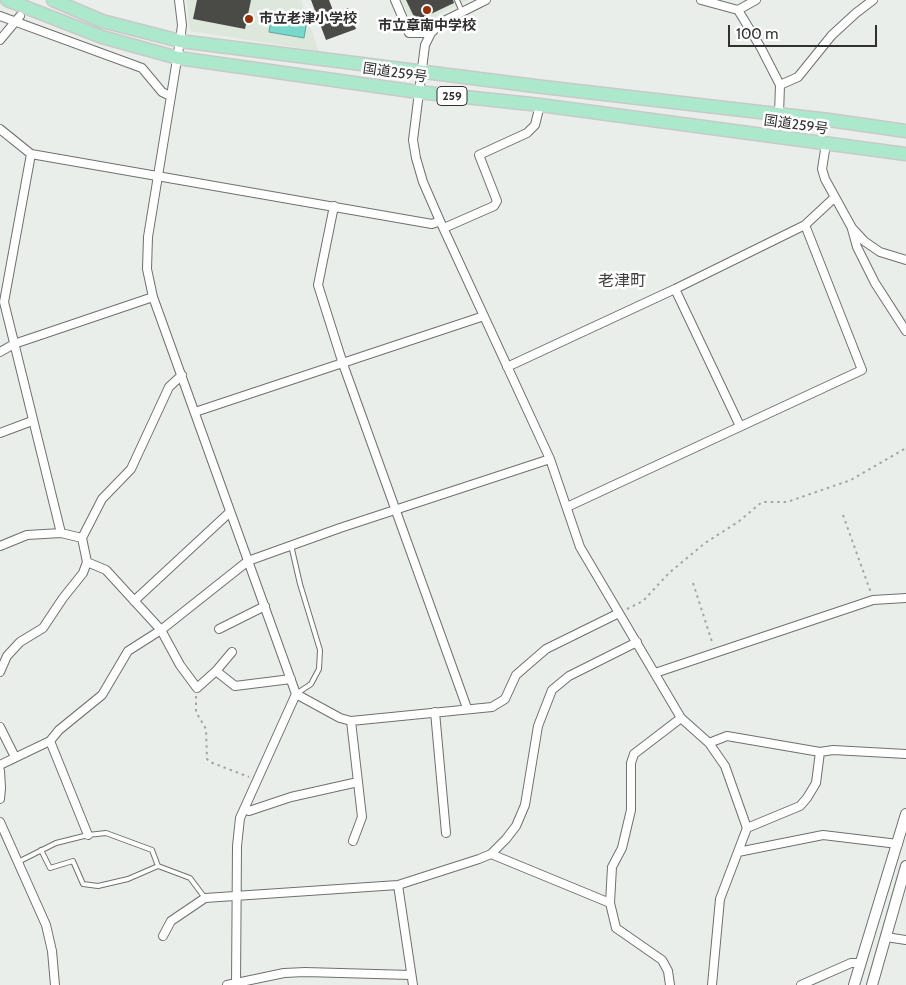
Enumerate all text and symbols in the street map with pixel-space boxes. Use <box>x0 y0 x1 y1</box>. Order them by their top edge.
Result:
marker: 市立章南中学校 <box>421 4 433 16</box>
place label: 市立老津小学校 <box>259 11 357 27</box>
marker: 市立老津小学校 <box>243 13 255 25</box>
scale bar <box>731 15 880 47</box>
place label: 市立章南中学校 <box>378 18 476 34</box>
text: 100 m <box>736 25 778 43</box>
street label: 国道259号 <box>362 60 428 86</box>
road number: 259 <box>437 86 467 105</box>
street label: 国道259号 <box>763 112 829 138</box>
district label: 老津町 <box>598 271 646 291</box>

